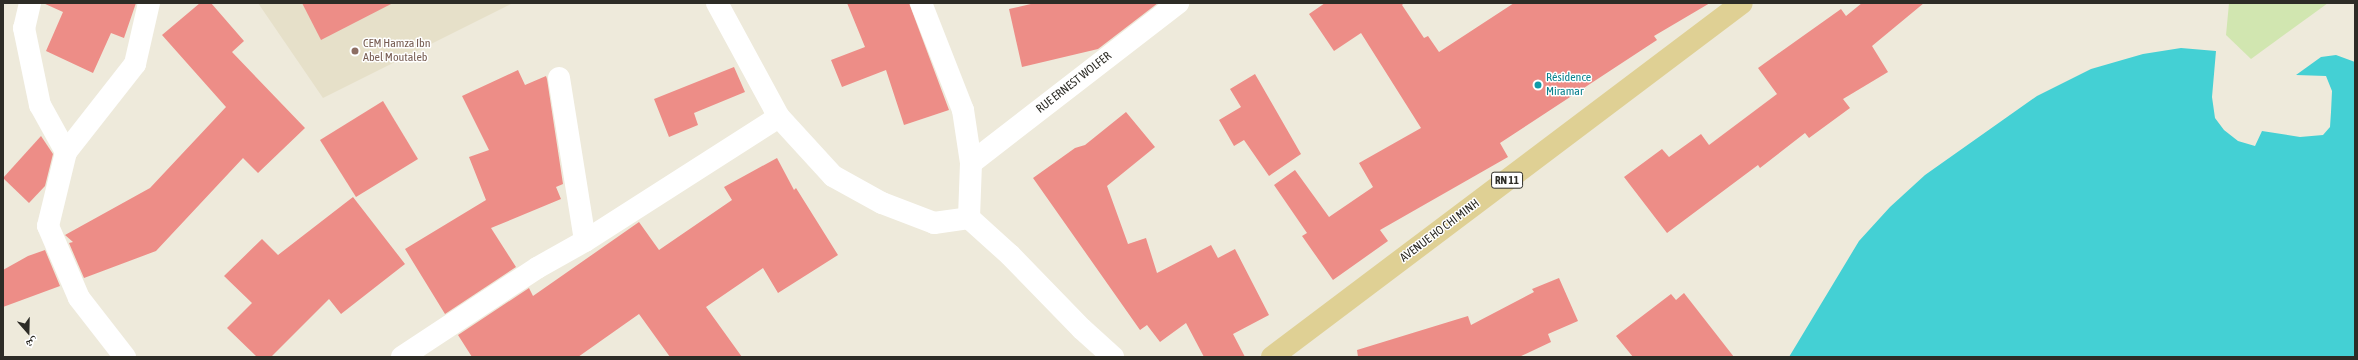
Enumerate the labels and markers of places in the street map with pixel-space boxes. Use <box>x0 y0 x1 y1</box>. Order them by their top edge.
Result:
place label: CEM Hamza Ibn Abel Moutaleb <box>363 37 430 65</box>
marker: CEM Hamza Ibn Abel Moutaleb <box>350 46 360 56</box>
place label: Résidence Miramar <box>1546 71 1591 99</box>
marker: Résidence Miramar <box>1533 80 1543 90</box>

